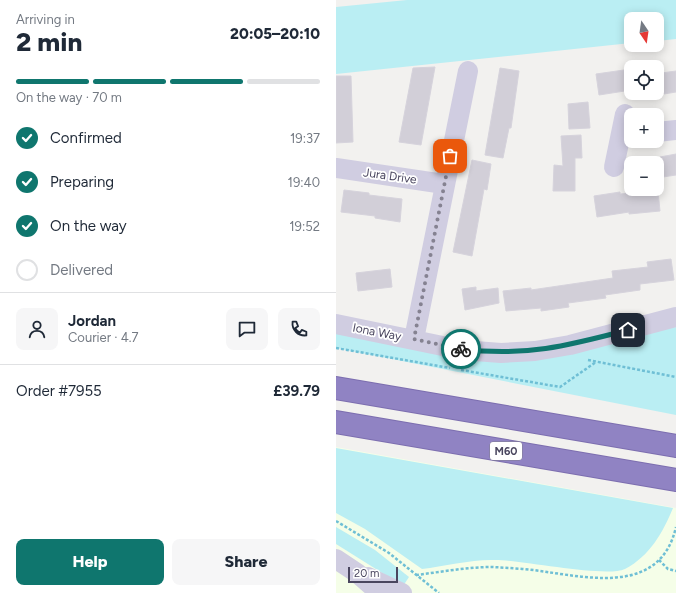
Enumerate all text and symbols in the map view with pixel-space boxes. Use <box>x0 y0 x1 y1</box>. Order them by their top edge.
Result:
text: Arriving in <box>16 12 75 27</box>
north arrow <box>624 12 664 52</box>
map controls <box>624 12 664 196</box>
text: 20:05–20:10 <box>230 25 320 43</box>
text: 2 min <box>16 26 82 58</box>
button: locate <box>624 60 664 100</box>
text: On the way · 70 m <box>16 90 122 105</box>
button: + <box>624 108 664 148</box>
icon: check <box>16 127 38 149</box>
text: Confirmed <box>50 129 122 147</box>
text: 19:37 <box>290 131 320 146</box>
pin <box>433 139 467 173</box>
icon: bag <box>439 145 461 167</box>
button: − <box>624 156 664 196</box>
street label: Jura Drive <box>362 165 418 187</box>
icon: check <box>16 171 38 193</box>
text: Preparing <box>50 173 114 191</box>
text: 19:40 <box>288 175 320 190</box>
icon: check <box>16 215 38 237</box>
text: On the way <box>50 217 127 235</box>
text: 19:52 <box>289 219 320 234</box>
text: Delivered <box>50 261 113 279</box>
button: person <box>16 308 58 350</box>
button: chat <box>226 308 268 350</box>
button: phone <box>278 308 320 350</box>
text: Jordan <box>68 312 116 330</box>
pin <box>611 313 645 347</box>
icon: home <box>617 319 639 341</box>
street label: Iona Way <box>351 320 403 344</box>
courier <box>441 329 481 369</box>
text: Courier · 4.7 <box>68 330 139 345</box>
icon: bike <box>450 338 472 360</box>
text: Order #7955 <box>16 382 102 400</box>
text: £39.79 <box>273 382 320 400</box>
road number: M60 <box>490 442 522 460</box>
button: Help <box>16 539 164 585</box>
button: Share <box>172 539 320 585</box>
scale bar <box>348 565 398 584</box>
text: 20 m <box>354 567 379 580</box>

